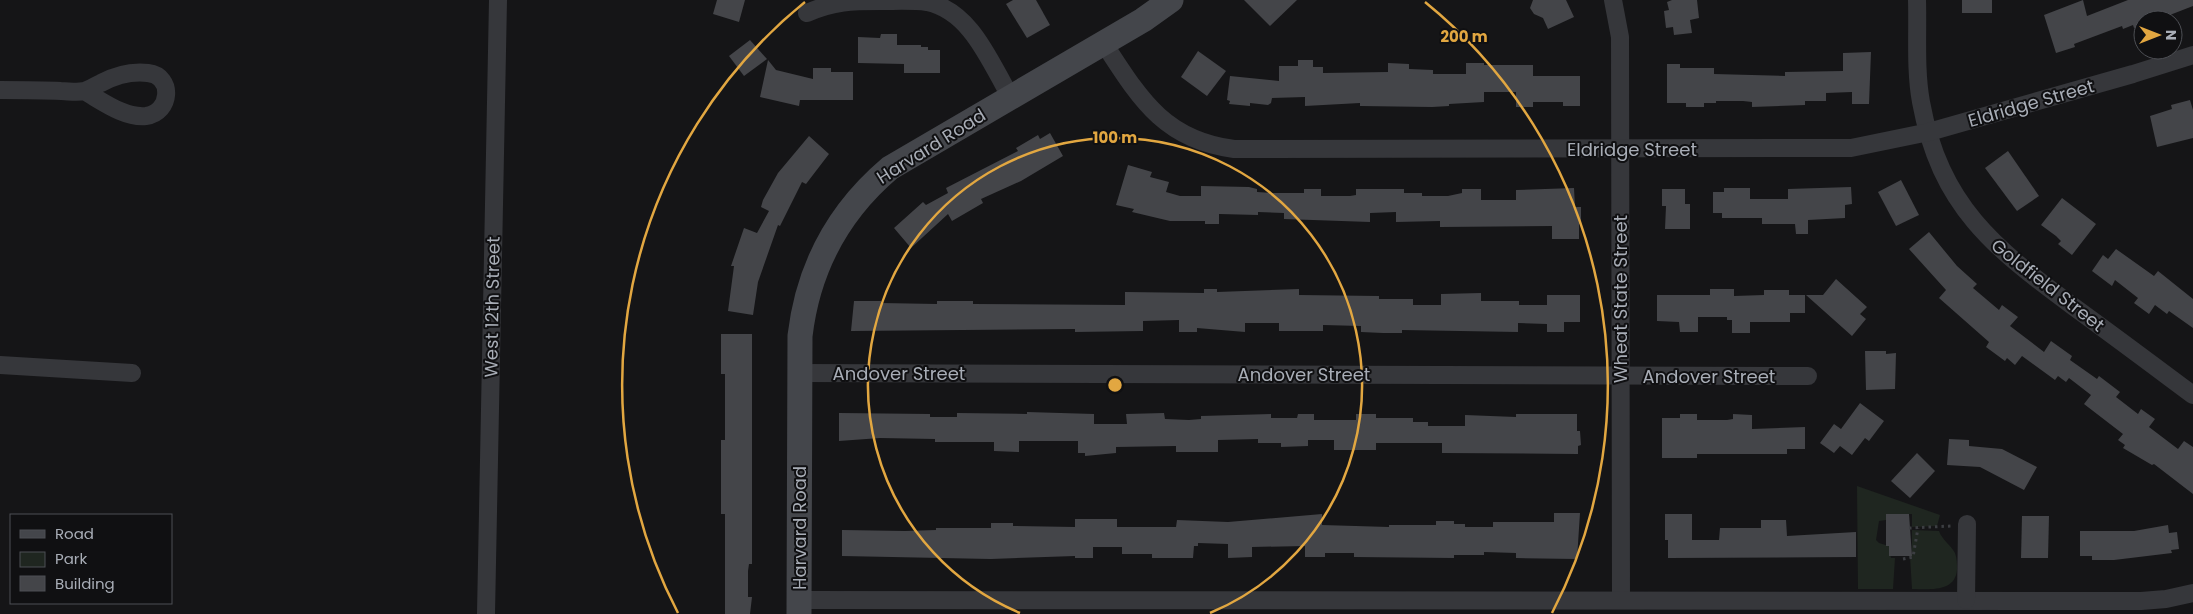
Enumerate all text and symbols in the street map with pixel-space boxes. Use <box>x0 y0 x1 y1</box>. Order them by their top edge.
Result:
north arrow <box>2133 10 2183 60</box>
text: 200 m <box>1440 26 1488 47</box>
text: N <box>2161 30 2181 40</box>
street label: Eldridge Street <box>1965 73 2097 133</box>
street label: Harvard Road <box>872 103 990 189</box>
text: 100 m <box>1093 127 1137 148</box>
street label: Eldridge Street <box>1567 137 1697 162</box>
street label: Wheat State Street <box>1608 215 1633 383</box>
street label: Goldfield Street <box>1986 233 2110 337</box>
street label: West 12th Street <box>478 236 506 378</box>
street label: Andover Street <box>833 361 965 386</box>
street label: Andover Street <box>1238 362 1370 387</box>
street label: Andover Street <box>1643 364 1775 389</box>
centre of rings <box>1106 376 1124 394</box>
street label: Harvard Road <box>787 466 812 590</box>
legend <box>10 514 172 604</box>
text: Road <box>55 523 94 544</box>
text: Park <box>55 548 87 569</box>
text: Building <box>55 573 115 594</box>

